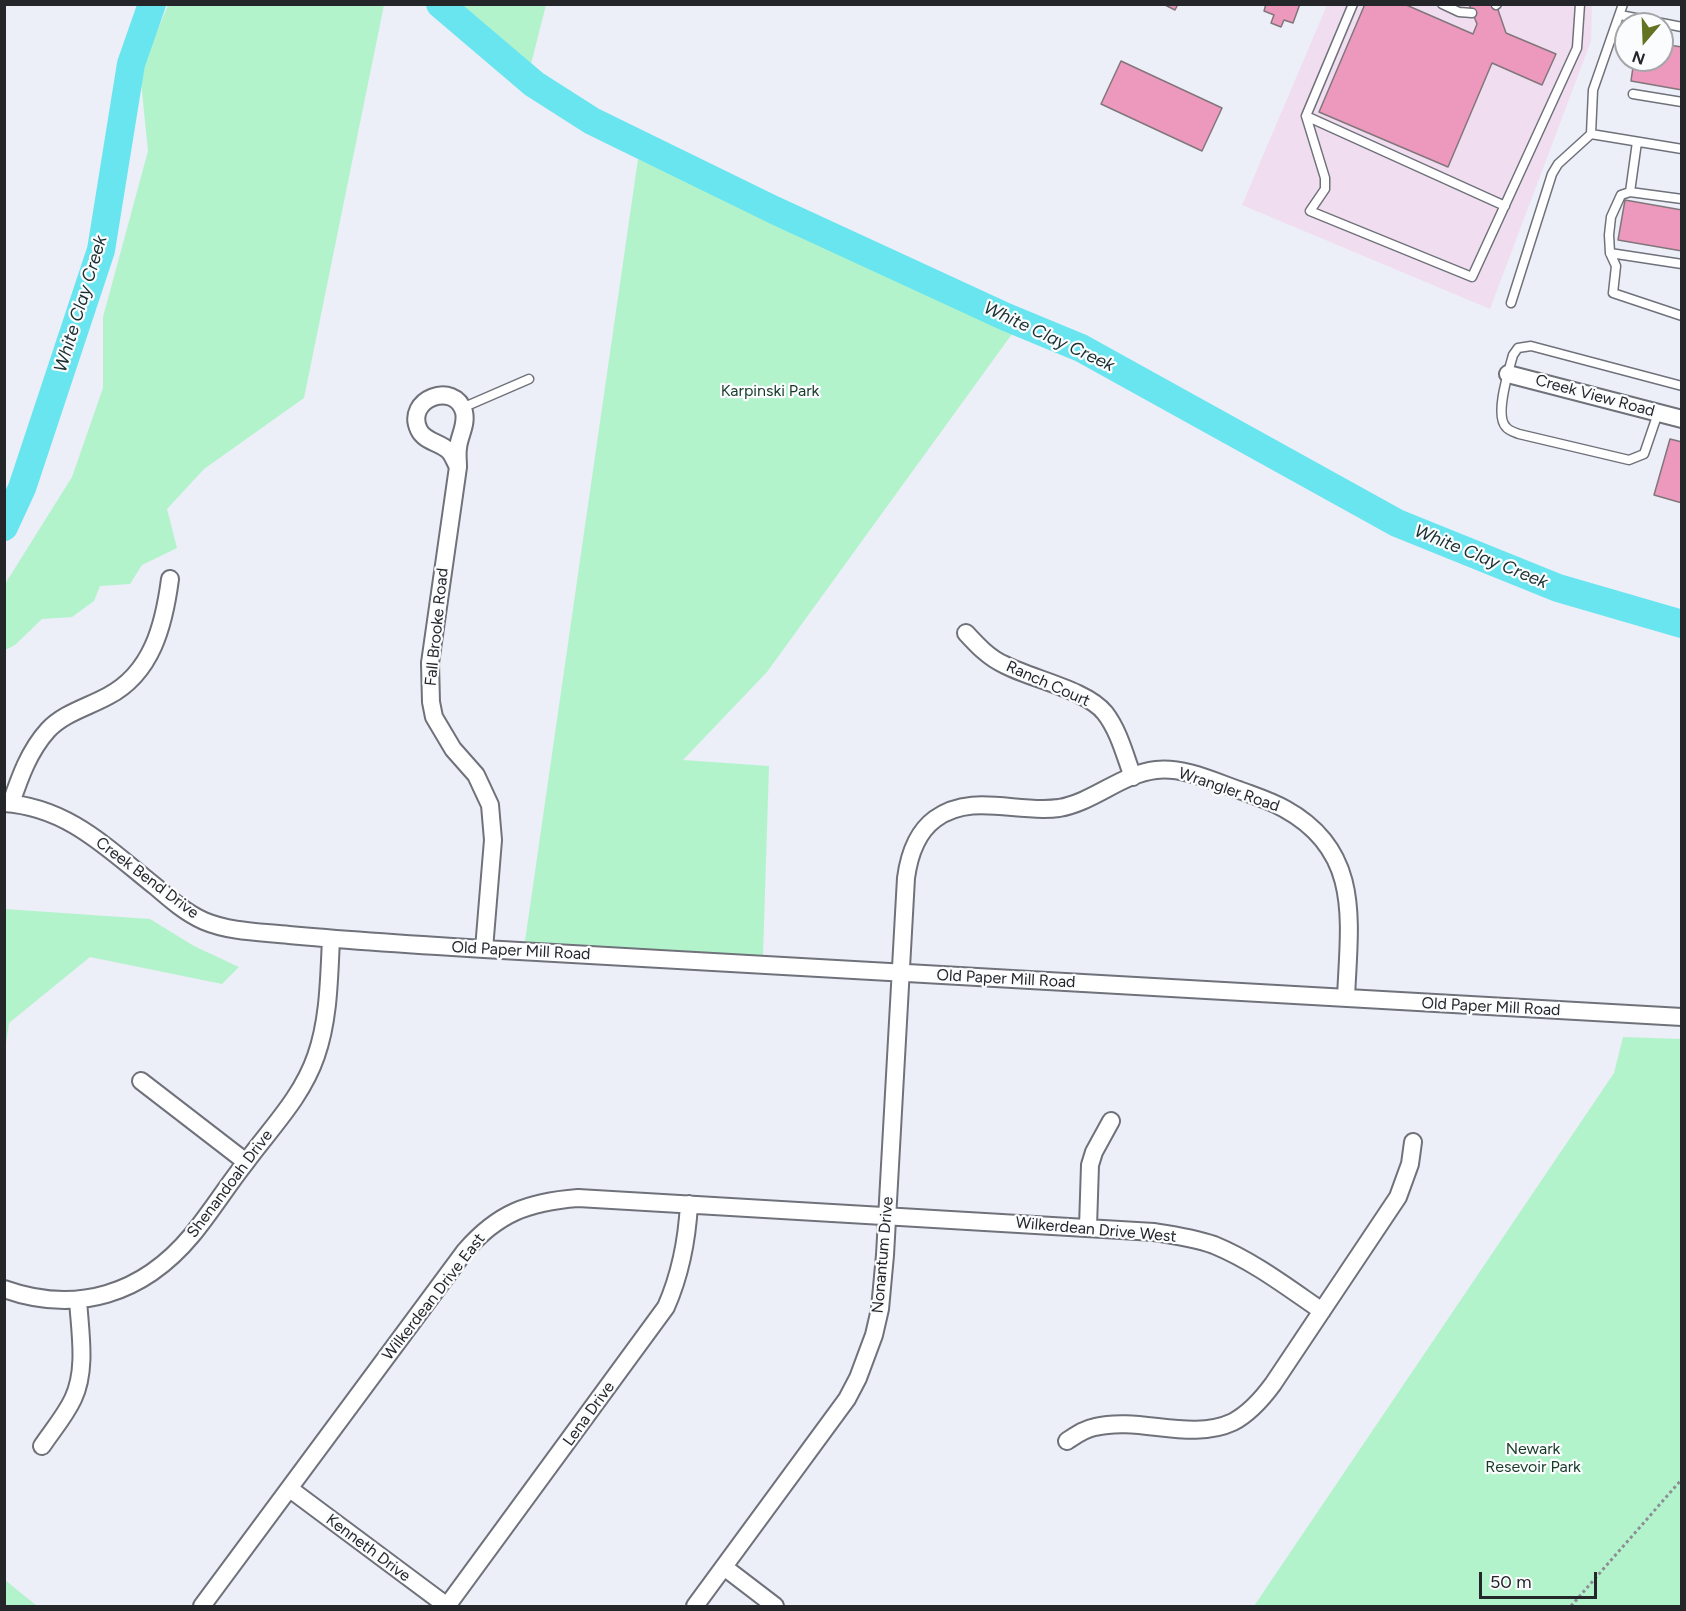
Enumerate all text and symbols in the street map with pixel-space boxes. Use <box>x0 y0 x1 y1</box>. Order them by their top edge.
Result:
north arrow <box>1614 12 1674 72</box>
text: N <box>1630 47 1648 69</box>
water label: White Clay Creek <box>50 233 112 375</box>
water label: White Clay Creek <box>980 297 1118 377</box>
street label: Creek View Road <box>1533 371 1657 421</box>
park label: Karpinski Park <box>721 381 819 401</box>
water label: White Clay Creek <box>1411 520 1551 594</box>
street label: Fall Brooke Road <box>421 567 453 687</box>
street label: Ranch Court <box>1003 657 1093 711</box>
street label: Wrangler Road <box>1176 764 1282 816</box>
street label: Creek Bend Drive <box>92 833 202 923</box>
street label: Old Paper Mill Road <box>451 938 591 964</box>
street label: Old Paper Mill Road <box>936 966 1076 992</box>
street label: Old Paper Mill Road <box>1421 994 1561 1020</box>
street label: Shenandoah Drive <box>183 1126 277 1242</box>
street label: Nonantum Drive <box>868 1196 898 1314</box>
street label: Wilkerdean Drive West <box>1015 1213 1177 1247</box>
street label: Wilkerdean Drive East <box>379 1230 489 1364</box>
street label: Lena Drive <box>559 1378 619 1450</box>
park label: Newark Resevoir Park <box>1485 1439 1581 1477</box>
street label: Kenneth Drive <box>322 1510 414 1586</box>
scale bar <box>1482 1560 1600 1598</box>
text: 50 m <box>1490 1571 1532 1593</box>

